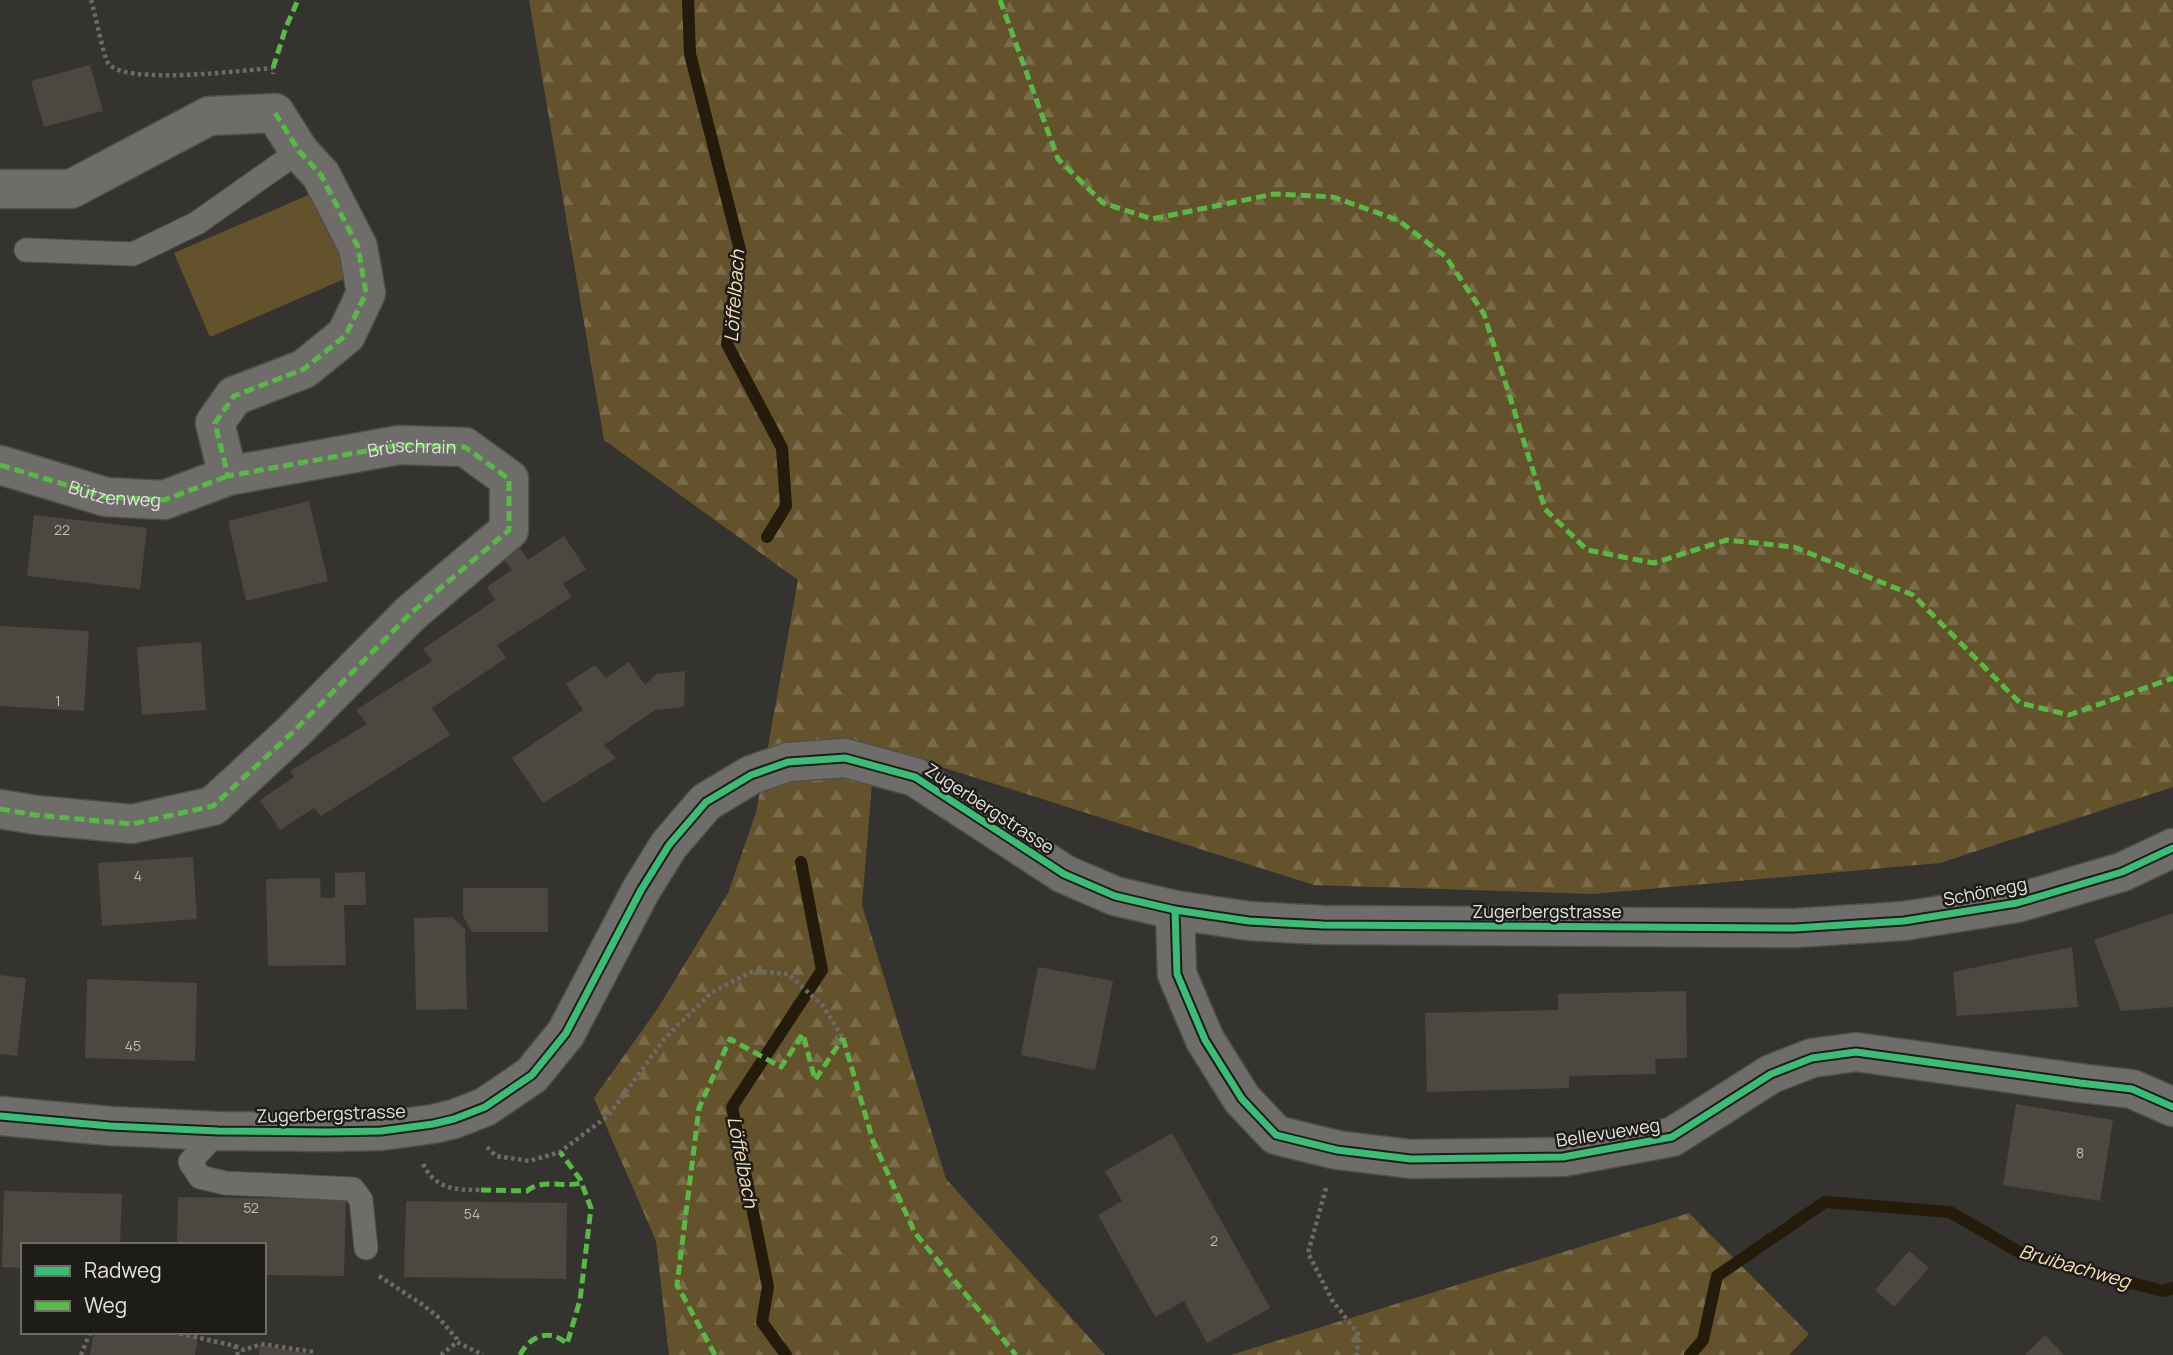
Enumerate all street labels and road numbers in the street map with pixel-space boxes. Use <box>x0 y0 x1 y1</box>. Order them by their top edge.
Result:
street label: Brüschrain <box>365 433 457 463</box>
street label: Bützenweg <box>66 474 162 512</box>
street label: Zugerbergstrasse <box>921 757 1059 859</box>
street label: Schönegg <box>1941 871 2029 911</box>
street label: Zugerbergstrasse <box>1472 899 1622 923</box>
street label: Zugerbergstrasse <box>256 1098 406 1128</box>
street label: Bellevueweg <box>1554 1112 1662 1152</box>

